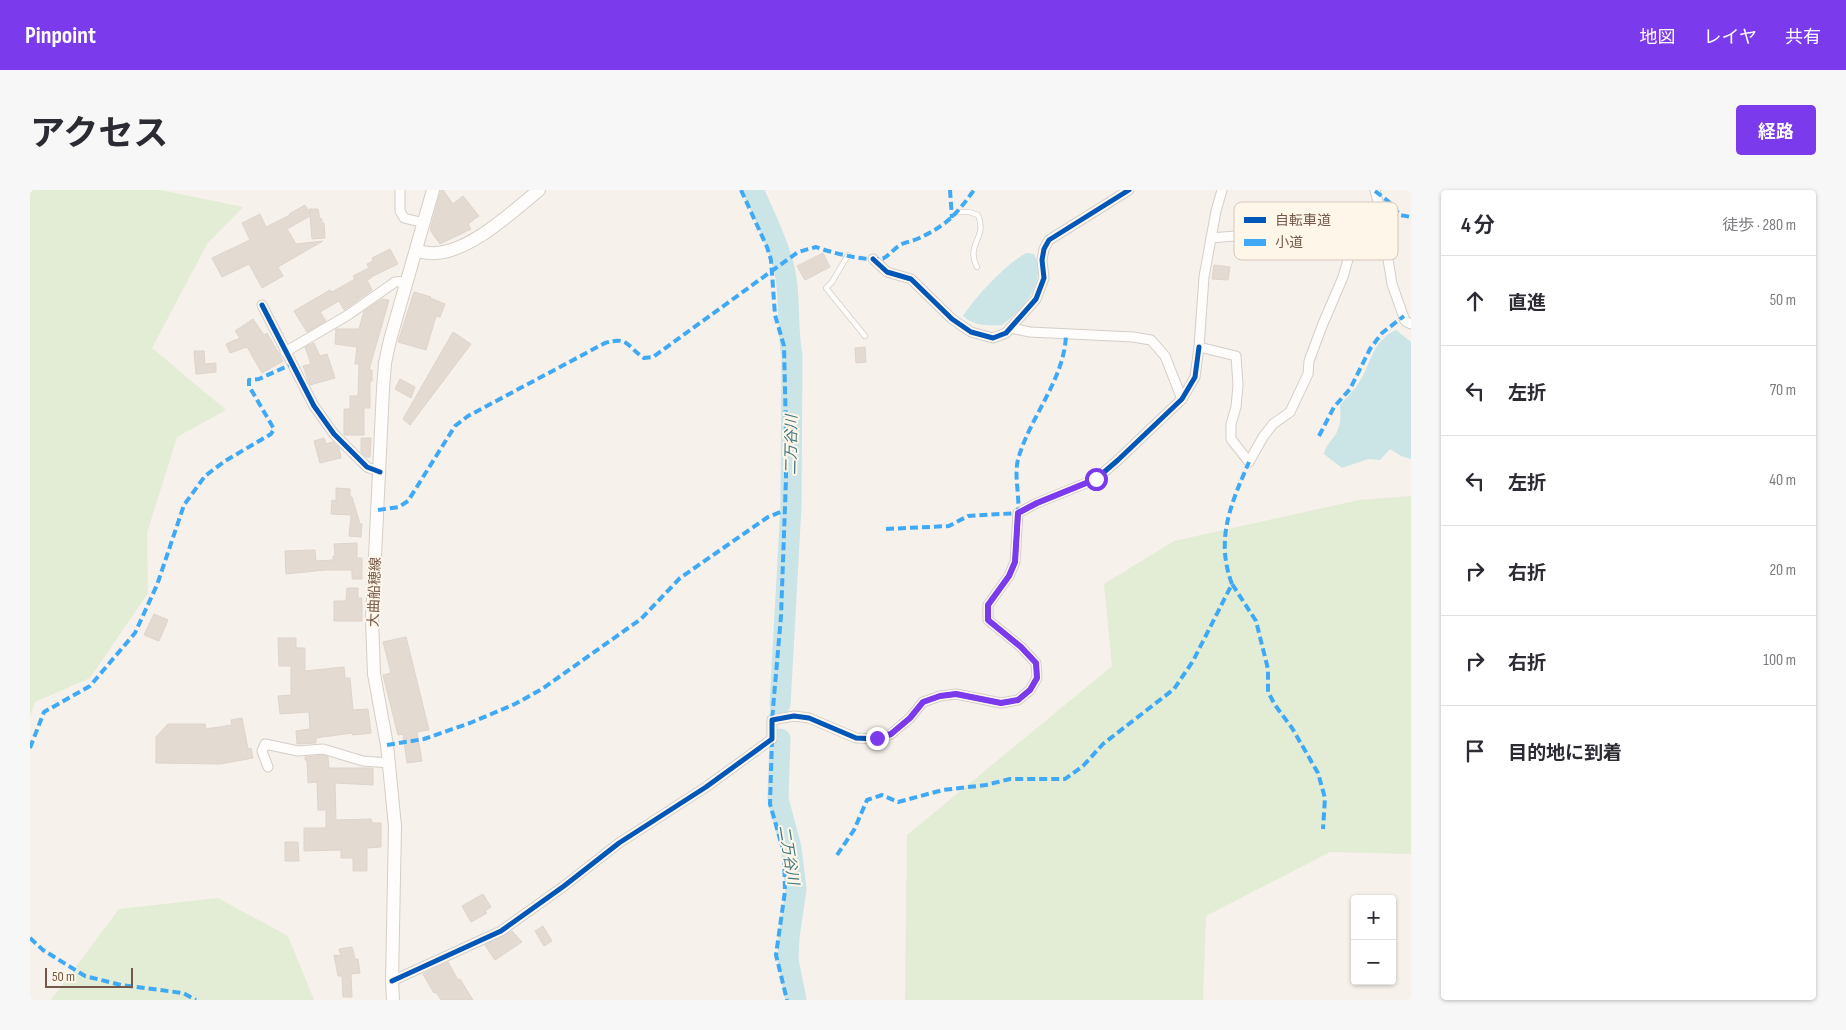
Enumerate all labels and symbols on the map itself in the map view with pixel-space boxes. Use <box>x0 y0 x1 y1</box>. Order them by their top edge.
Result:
legend <box>1234 202 1398 260</box>
text: 自転車道 <box>1275 212 1331 229</box>
text: 小道 <box>1275 234 1303 251</box>
water label: 二万谷川 <box>781 413 802 475</box>
route start <box>1085 468 1108 491</box>
street label: 大曲船穂線 <box>365 557 384 627</box>
route end <box>866 727 889 750</box>
water label: 二万谷川 <box>774 824 803 888</box>
scale bar <box>45 965 132 988</box>

